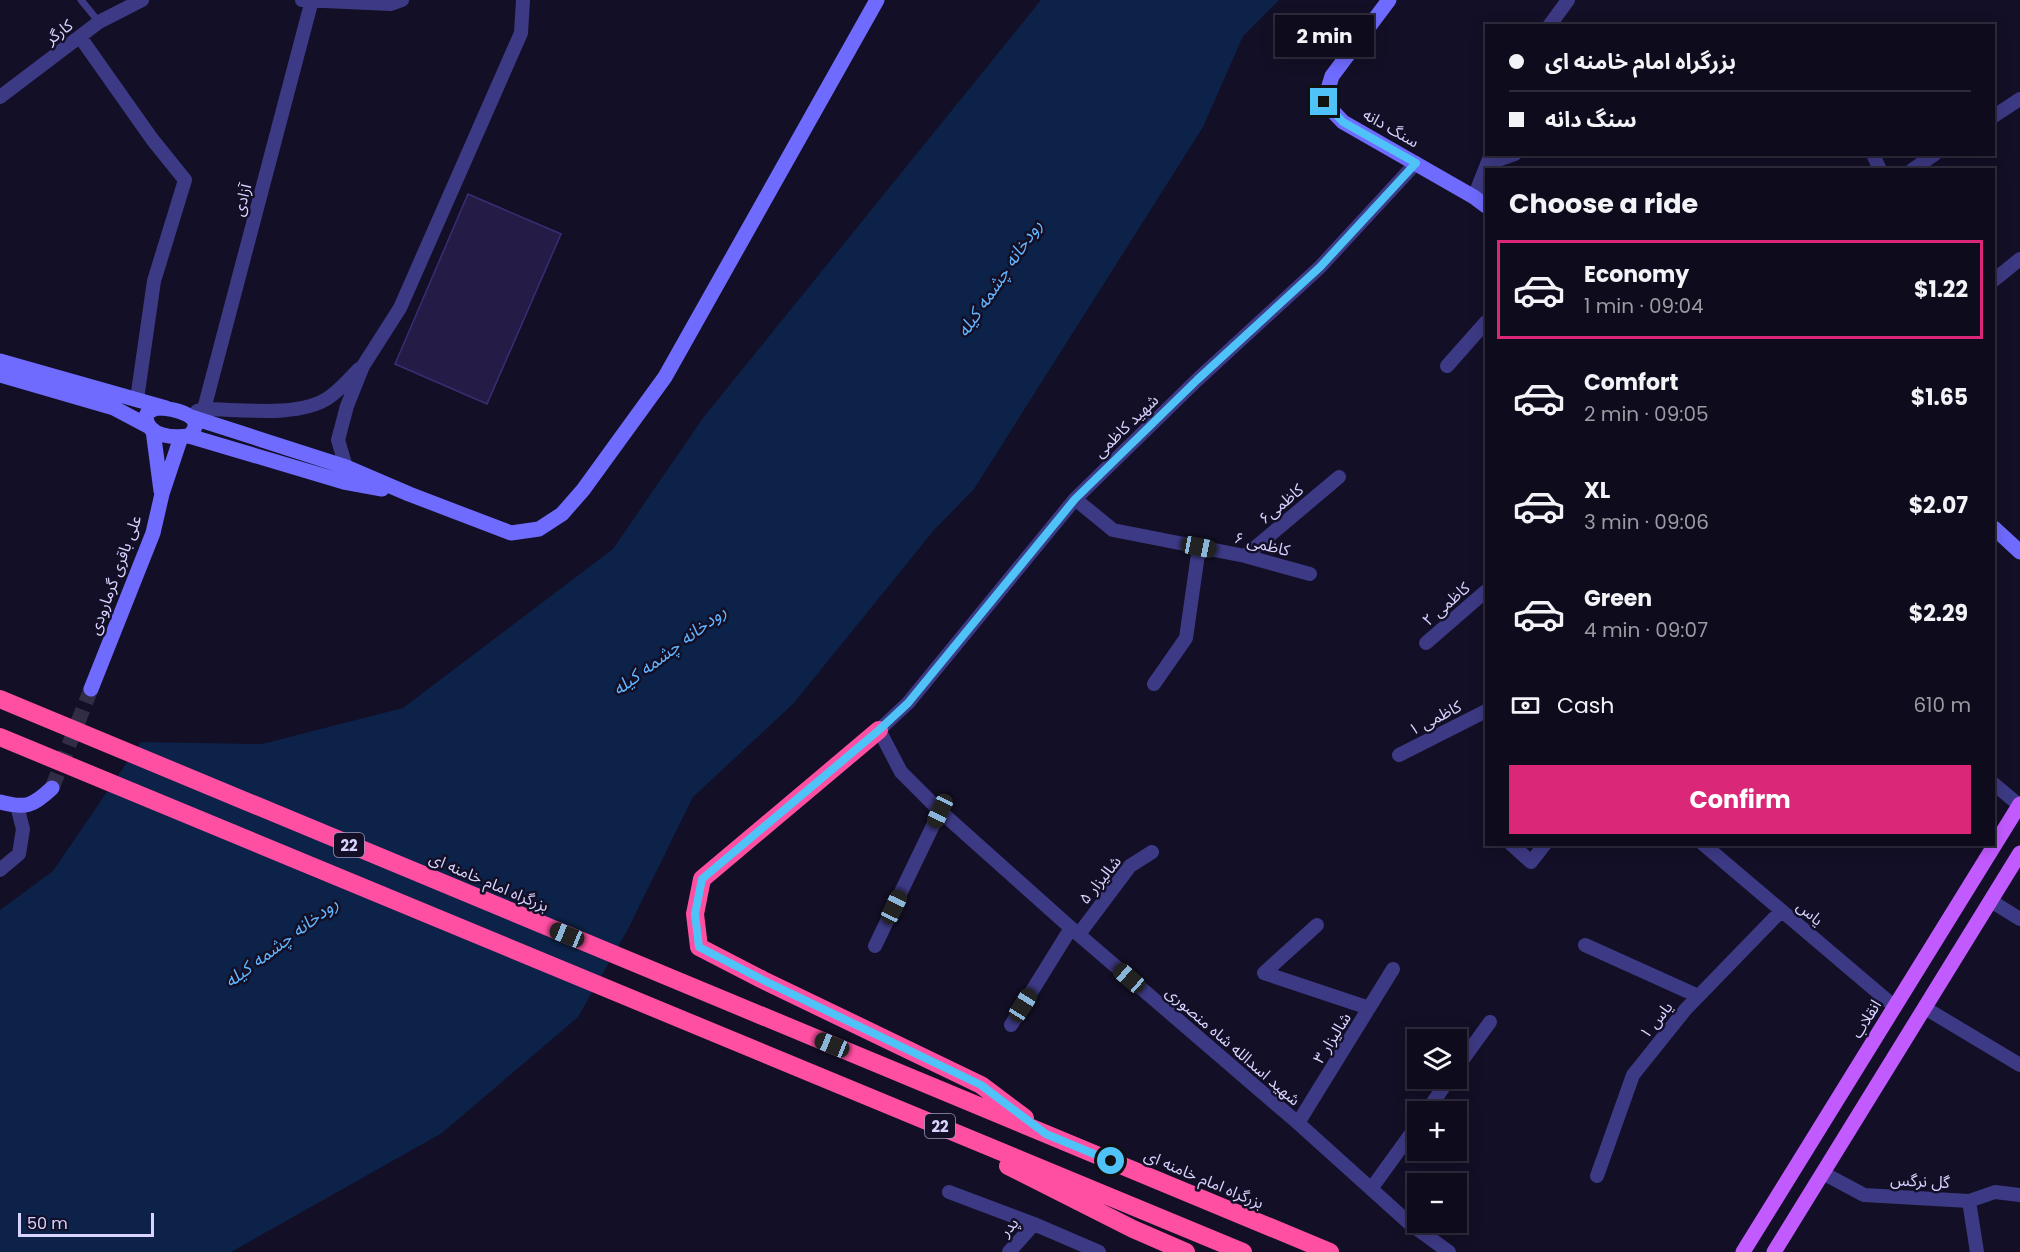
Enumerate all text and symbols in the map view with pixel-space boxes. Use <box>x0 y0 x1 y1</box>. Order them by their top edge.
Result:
street label: کارگر <box>40 14 78 51</box>
callout: 2 min <box>1274 15 1374 57</box>
text: 2 min <box>1296 22 1353 50</box>
text: بزرگراه امام خامنه ای <box>1545 46 1736 77</box>
route end <box>1310 88 1337 115</box>
street label: سنگ دانه <box>1359 103 1423 153</box>
text: سنگ دانه <box>1545 104 1637 135</box>
street label: آزادی <box>227 180 258 219</box>
text: Choose a ride <box>1509 185 1698 222</box>
water label: رودخانه چشمه کیله <box>950 214 1048 342</box>
text: Economy <box>1584 259 1689 290</box>
icon: car <box>1512 263 1566 317</box>
text: $1.22 <box>1914 274 1968 305</box>
text: 1 min · 09:04 <box>1584 292 1704 320</box>
text: Comfort <box>1584 367 1678 398</box>
icon: car <box>1512 371 1566 425</box>
text: $1.65 <box>1911 382 1968 413</box>
street label: شهید کاظمی <box>1088 389 1164 463</box>
text: 2 min · 09:05 <box>1584 400 1709 428</box>
text: XL <box>1584 475 1610 506</box>
street label: کاظمی۶ <box>1254 478 1309 530</box>
icon: car <box>1512 479 1566 533</box>
text: $2.07 <box>1909 490 1968 521</box>
text: 3 min · 09:06 <box>1584 508 1709 536</box>
street label: علی باقری گرمارودی <box>83 512 147 638</box>
street label: کاظمی ۶ <box>1232 526 1293 562</box>
car <box>1180 535 1218 559</box>
street label: کاظمی ۲ <box>1417 577 1475 631</box>
text: Green <box>1584 583 1652 614</box>
icon: car <box>1512 587 1566 641</box>
text: $2.29 <box>1909 598 1968 629</box>
water label: رودخانه چشمه کیله <box>607 599 731 701</box>
text: 4 min · 09:07 <box>1584 616 1708 644</box>
icon: cash <box>1509 689 1542 722</box>
text: Cash <box>1557 690 1614 721</box>
text: 610 m <box>1913 691 1971 719</box>
street label: کاظمی ۱ <box>1405 695 1466 741</box>
button: Confirm <box>1509 765 1971 834</box>
car <box>924 791 956 831</box>
road number: 22 <box>334 833 364 857</box>
street label: بزرگراه امام خامنه ای <box>425 846 552 918</box>
street label: شالیزار ۵ <box>1073 851 1127 909</box>
car <box>878 887 910 927</box>
water label: رودخانه چشمه کیله <box>219 891 343 993</box>
street label: یاس <box>1792 895 1828 931</box>
car <box>547 920 587 950</box>
car <box>1110 959 1148 997</box>
street label: شهید اسدالله شاه منصوری <box>1161 981 1305 1111</box>
car <box>1006 985 1040 1025</box>
street label: انقلاب <box>1845 995 1887 1043</box>
street label: یاس ۱ <box>1634 996 1678 1044</box>
street label: شالیزار ۳ <box>1307 1008 1357 1068</box>
map controls <box>1407 1029 1467 1233</box>
button: layers <box>1407 1029 1467 1089</box>
car <box>812 1030 852 1060</box>
button: + <box>1407 1101 1467 1161</box>
road number: 22 <box>925 1114 955 1138</box>
street label: بزرگراه امام خامنه ای <box>1140 1143 1267 1215</box>
route start <box>1097 1147 1124 1174</box>
street label: گل نرگس <box>1890 1168 1951 1194</box>
button: − <box>1407 1173 1467 1233</box>
scale bar <box>18 1210 154 1238</box>
text: 50 m <box>27 1212 68 1235</box>
street label: پدر <box>993 1212 1024 1243</box>

